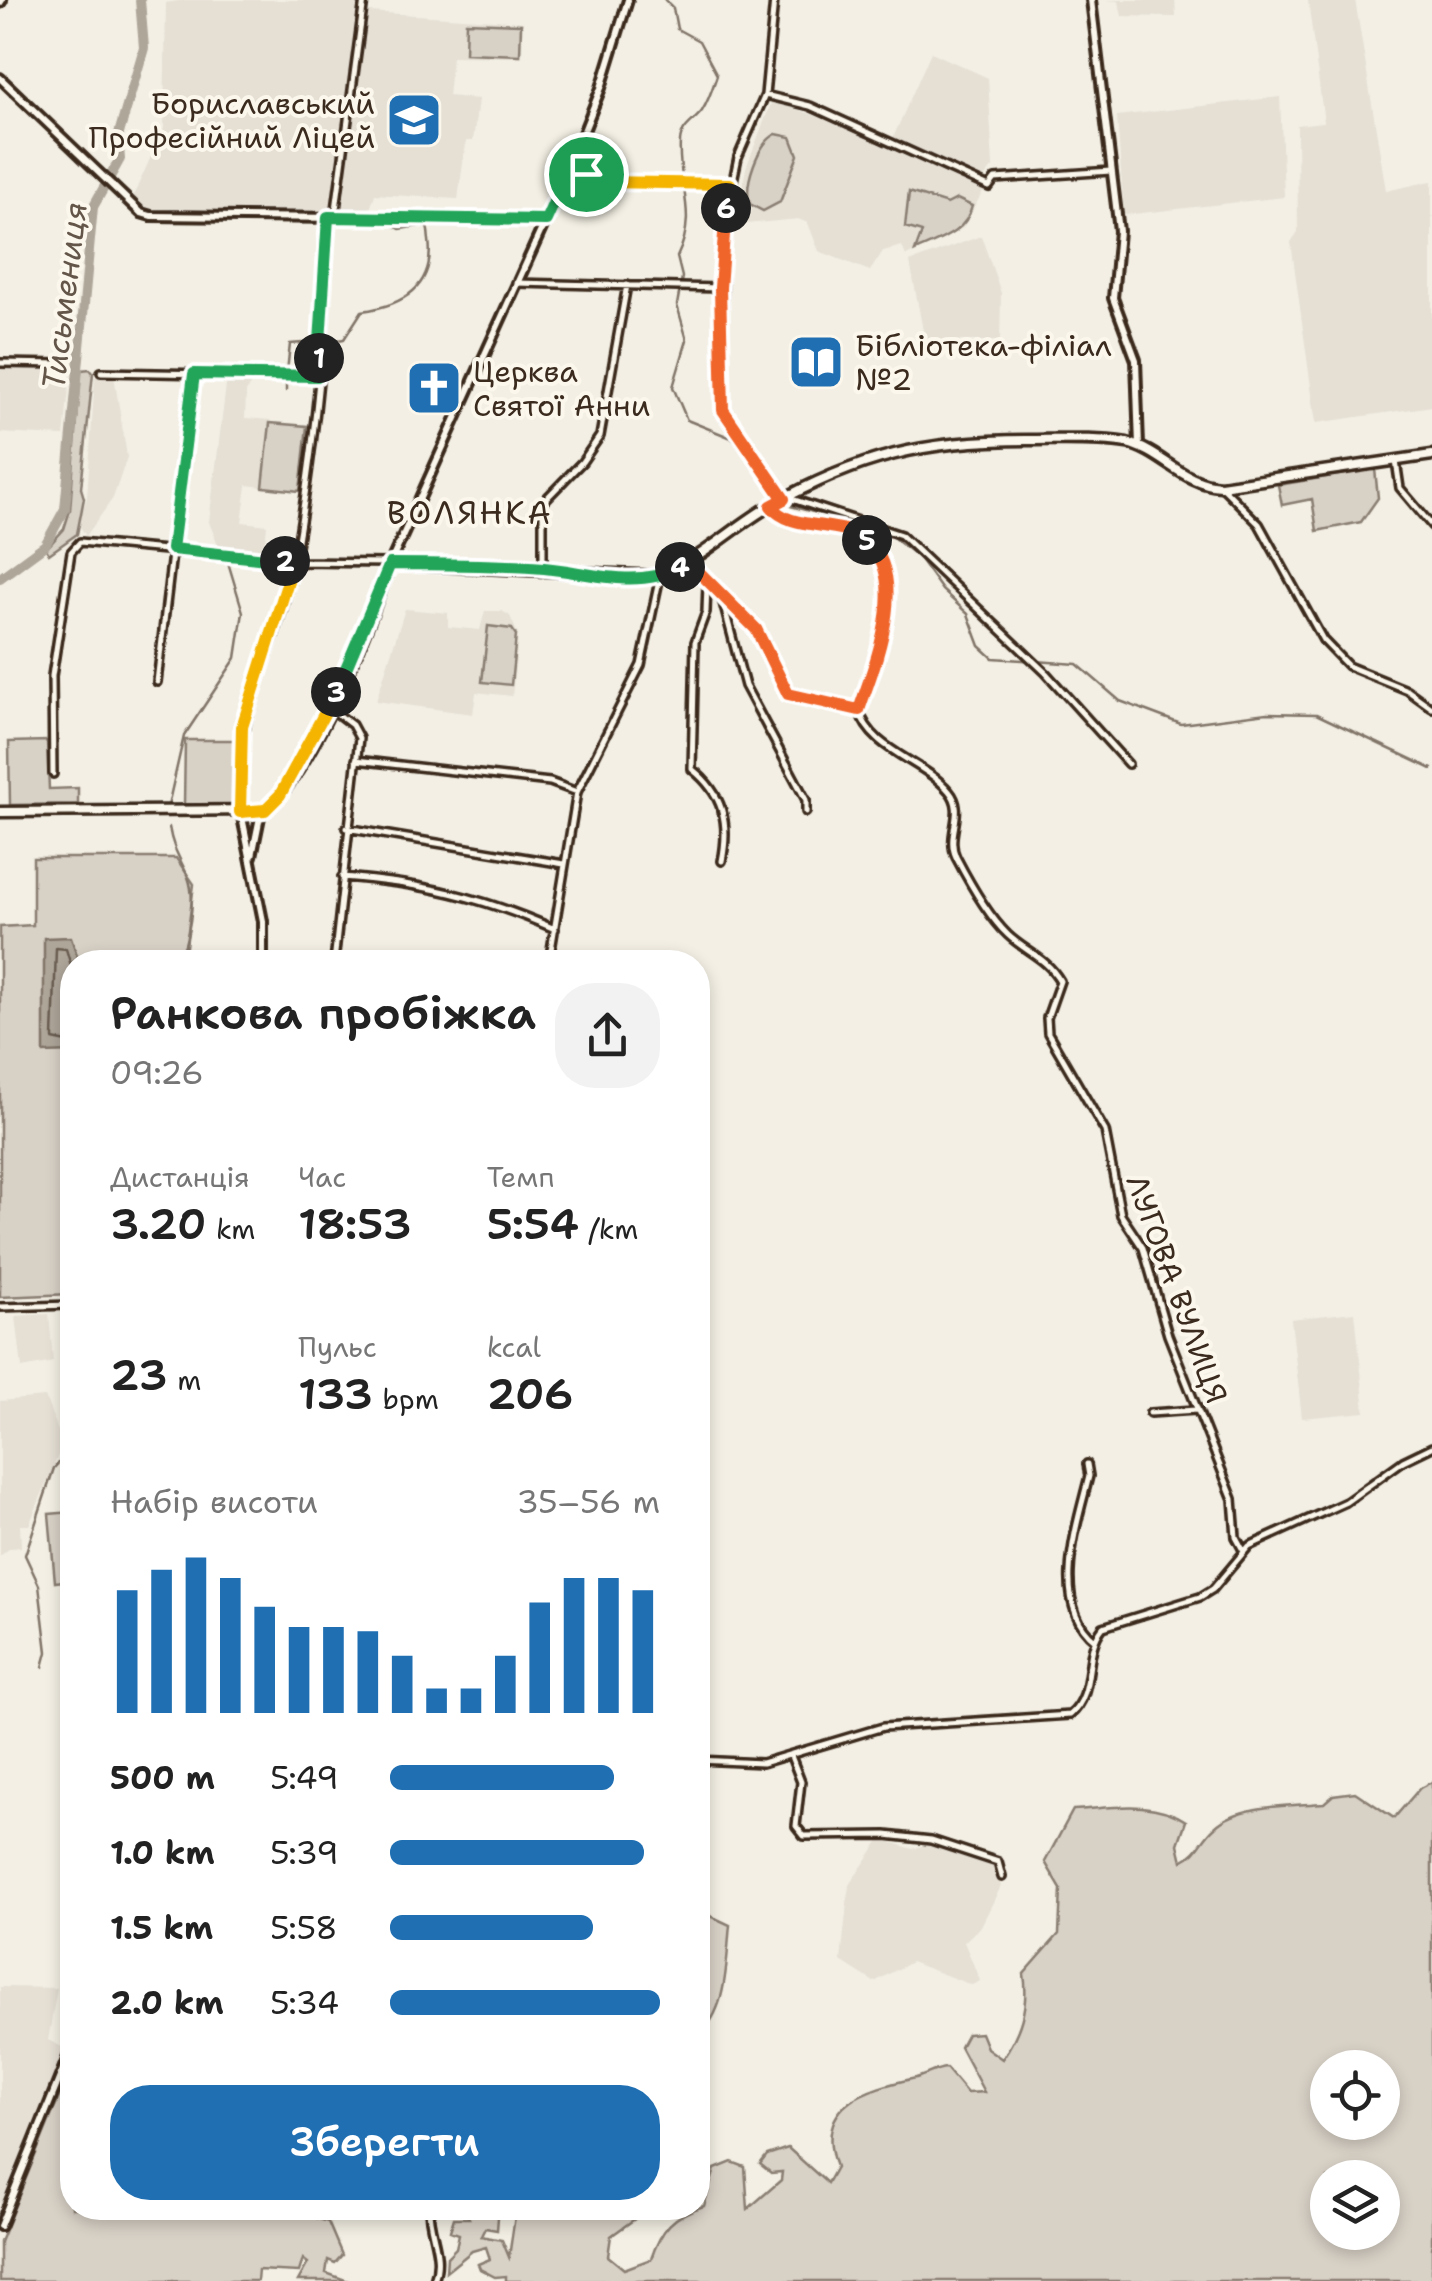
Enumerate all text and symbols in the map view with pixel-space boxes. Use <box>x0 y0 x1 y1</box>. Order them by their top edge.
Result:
place label: Бориславський Професійний Ліцей <box>89 83 375 158</box>
school or university icon: Бориславський Професійний Ліцей <box>384 90 444 150</box>
pin <box>544 132 629 217</box>
icon: arrive <box>559 147 614 202</box>
pin: 6 <box>701 183 751 233</box>
text: 6 <box>716 189 736 227</box>
water label: Тисьмениця <box>31 200 97 392</box>
place label: Бібліотека-філіал №2 <box>855 325 1112 400</box>
library icon: Бібліотека-філіал №2 <box>786 332 846 392</box>
pin: 1 <box>294 333 344 383</box>
text: 1 <box>313 339 325 377</box>
place label: Церква Святої Анни <box>473 351 650 426</box>
church icon: Церква Святої Анни <box>404 358 464 418</box>
district label: ВОЛЯНКА <box>387 491 553 534</box>
pin: 5 <box>842 515 892 565</box>
text: 5 <box>858 521 876 559</box>
pin: 2 <box>260 536 310 586</box>
text: 2 <box>275 542 295 580</box>
pin: 4 <box>655 542 705 592</box>
text: 4 <box>670 548 690 586</box>
pin: 3 <box>311 667 361 717</box>
text: 3 <box>326 673 346 711</box>
text: Ранкова пробіжка <box>110 983 536 1043</box>
button: share <box>555 983 660 1088</box>
text: 09:26 <box>110 1051 204 1094</box>
text: Дистанція <box>110 1158 250 1196</box>
text: Час <box>298 1158 346 1196</box>
text: Темп <box>487 1158 554 1196</box>
street label: ЛУГОВА ВУЛИЦЯ <box>1117 1169 1237 1409</box>
text: 3.20 <box>110 1196 206 1252</box>
text: 18:53 <box>298 1196 412 1252</box>
text: 5:54 <box>487 1196 579 1252</box>
text: km <box>206 1210 256 1248</box>
text: /km <box>579 1210 638 1248</box>
text: Пульс <box>298 1328 377 1366</box>
text: kcal <box>487 1328 541 1366</box>
text: 23 <box>110 1347 168 1403</box>
text: m <box>168 1361 201 1399</box>
text: 133 <box>298 1366 373 1422</box>
text: 206 <box>487 1366 573 1422</box>
text: bpm <box>373 1380 439 1418</box>
text: Набір висоти <box>110 1480 318 1523</box>
text: 35–56 m <box>517 1480 660 1523</box>
text: 500 m <box>110 1756 215 1799</box>
text: 5:49 <box>270 1756 339 1799</box>
text: 1.0 km <box>110 1831 215 1874</box>
text: 5:39 <box>270 1831 339 1874</box>
text: 1.5 km <box>110 1906 213 1949</box>
text: 5:58 <box>270 1906 338 1949</box>
text: 2.0 km <box>110 1981 224 2024</box>
text: 5:34 <box>270 1981 339 2024</box>
map controls <box>1310 2050 1400 2250</box>
button: locate <box>1310 2050 1400 2140</box>
button: Зберегти <box>110 2085 660 2200</box>
button: layers <box>1310 2160 1400 2250</box>

